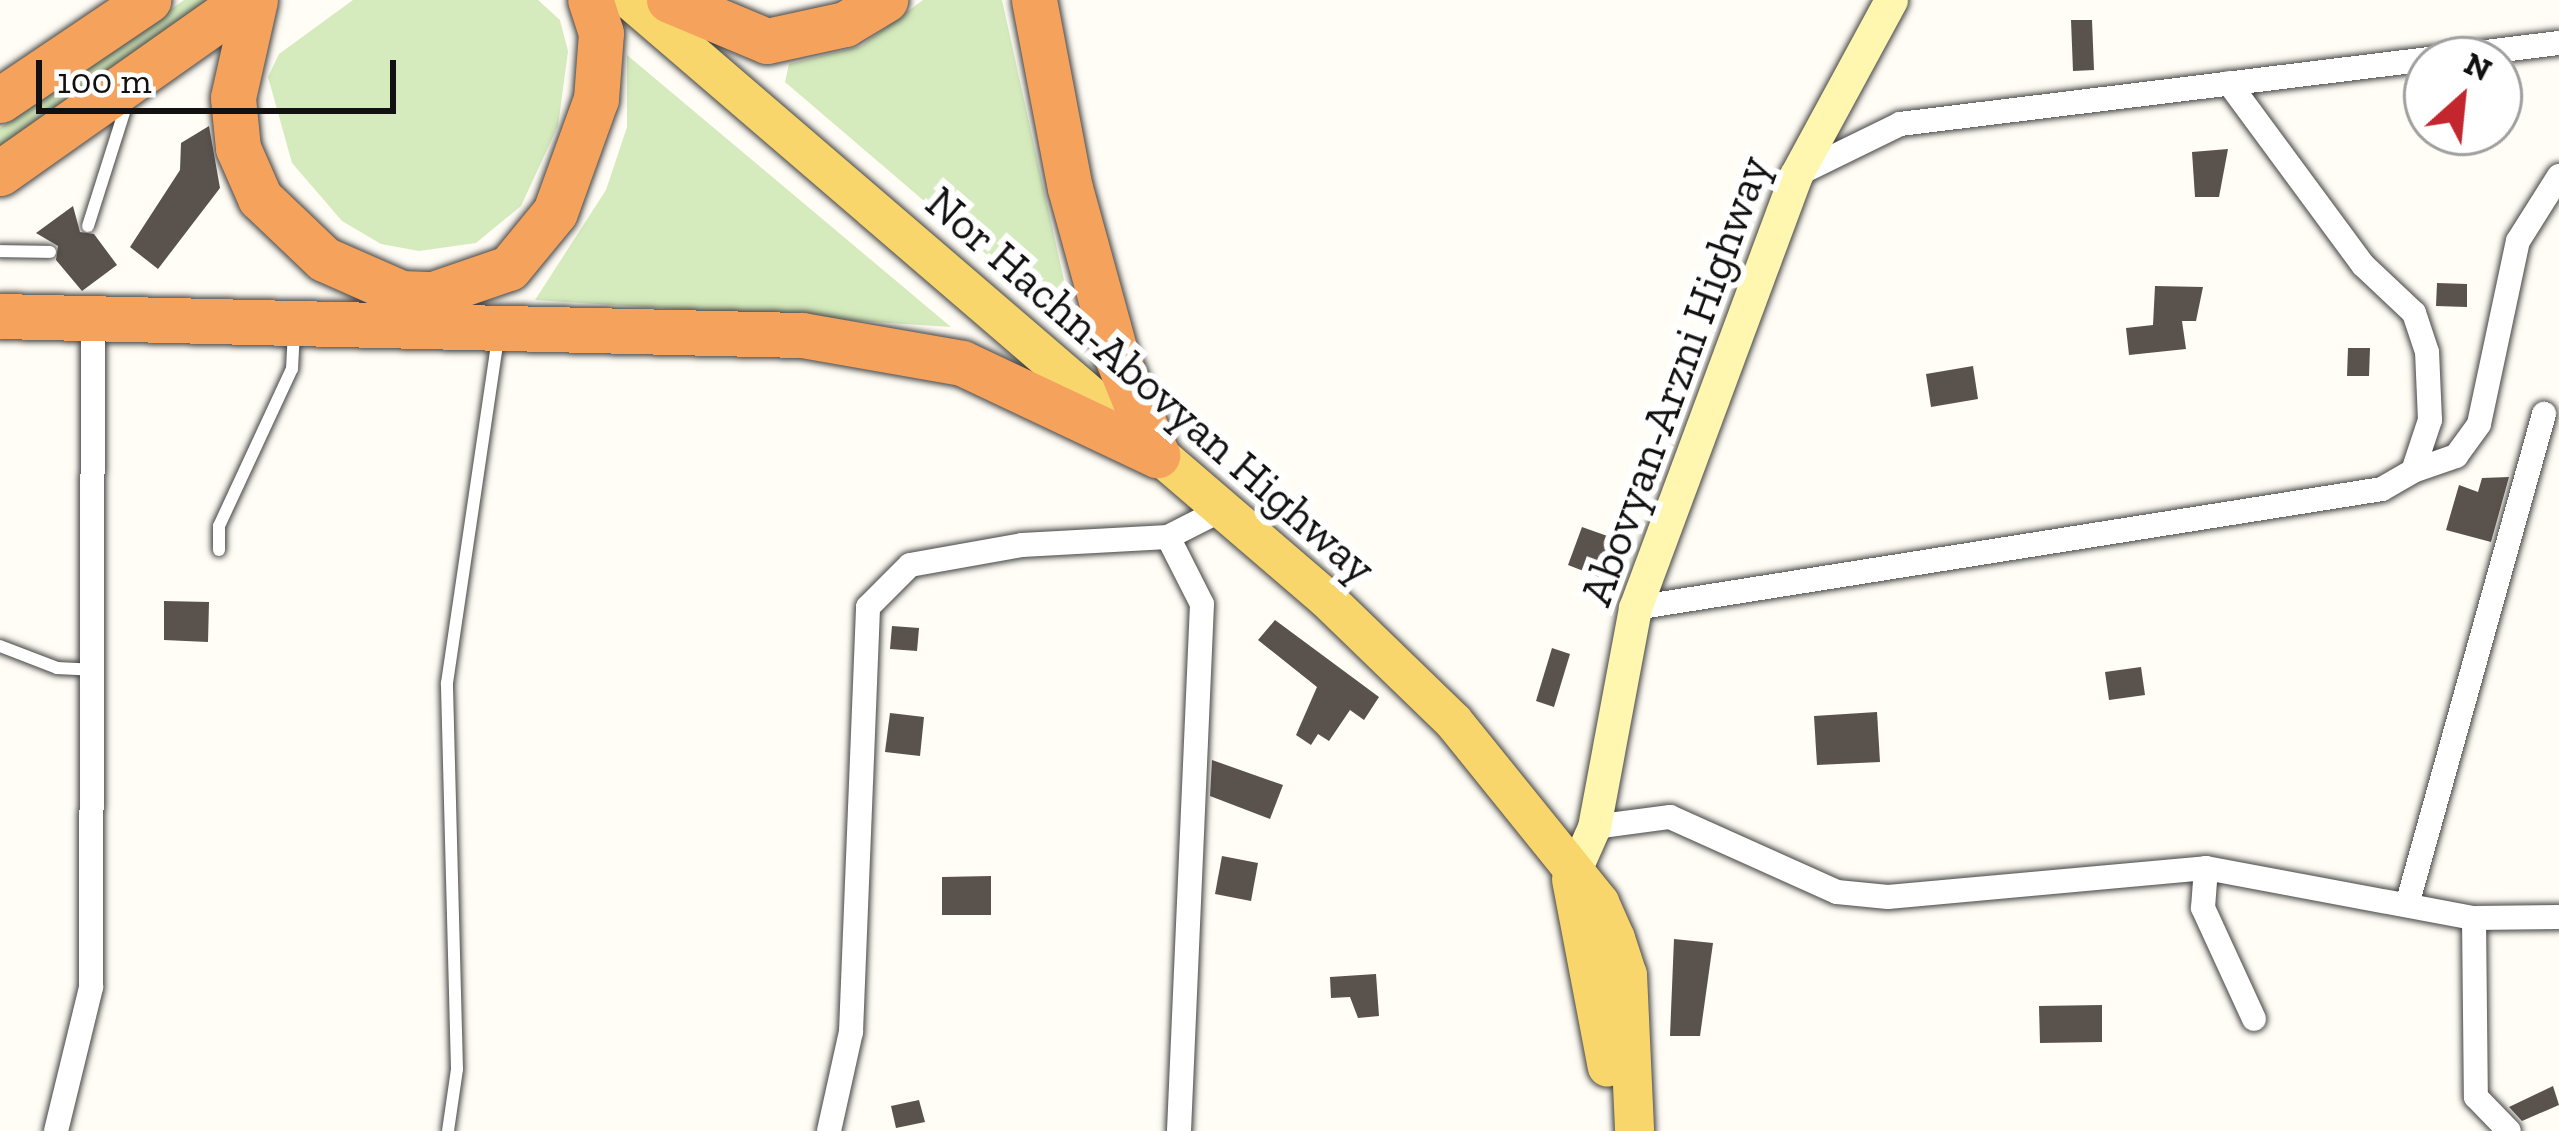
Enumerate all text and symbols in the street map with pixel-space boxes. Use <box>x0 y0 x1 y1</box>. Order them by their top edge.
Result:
scale bar <box>42 36 402 110</box>
north arrow <box>2403 36 2523 156</box>
text: N <box>2458 43 2498 89</box>
text: 100 m <box>57 59 152 102</box>
street label: Abovyan-Arzni Highway <box>1570 149 1782 613</box>
street label: Nor Hachn-Abovyan Highway <box>914 176 1386 596</box>

